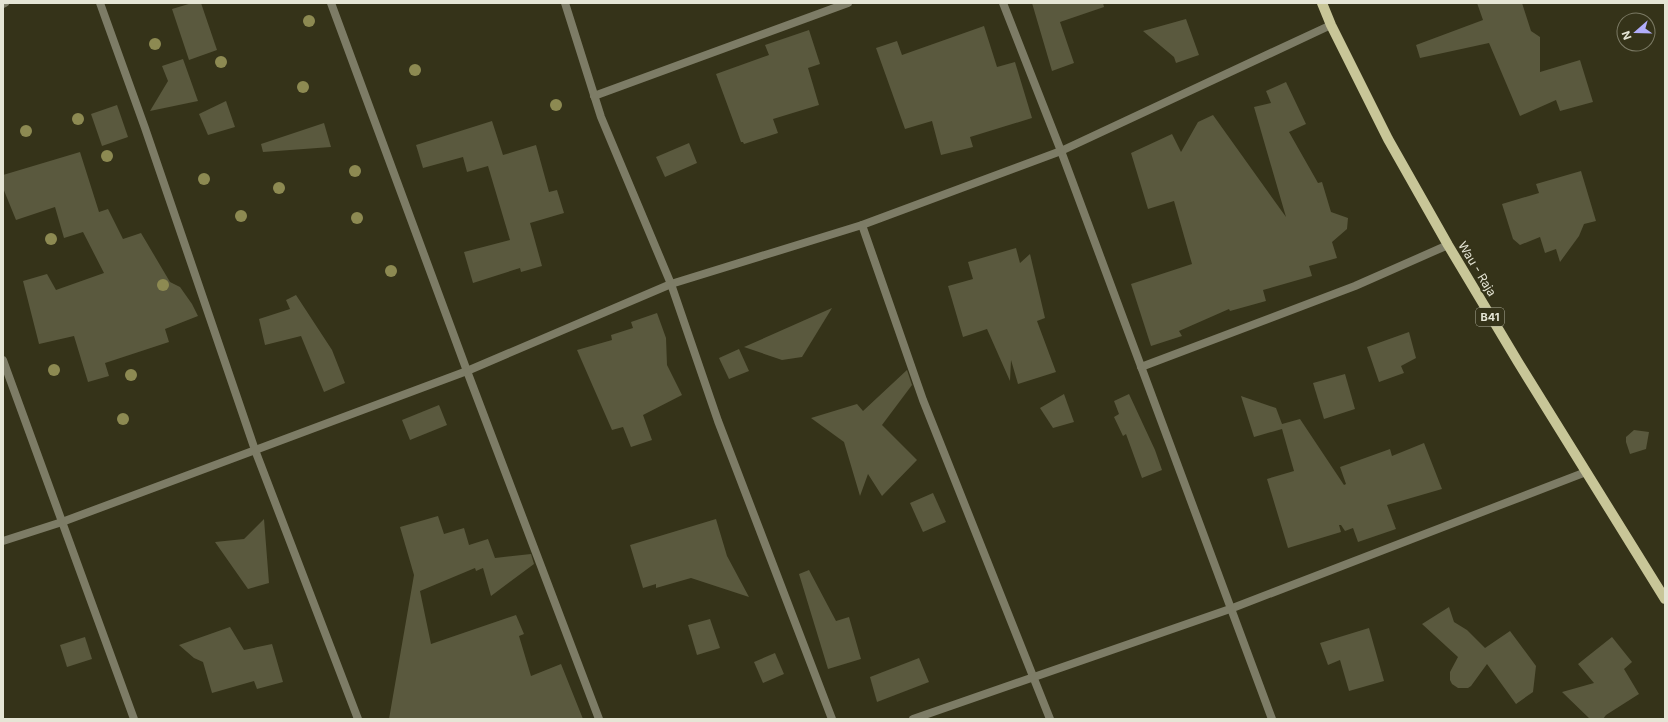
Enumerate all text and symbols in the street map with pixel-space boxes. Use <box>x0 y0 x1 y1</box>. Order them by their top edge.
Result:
north arrow <box>1616 12 1656 52</box>
text: N <box>1619 29 1635 42</box>
street label: Wau - Raja <box>1455 239 1500 299</box>
road number: B41 <box>1476 308 1504 326</box>

